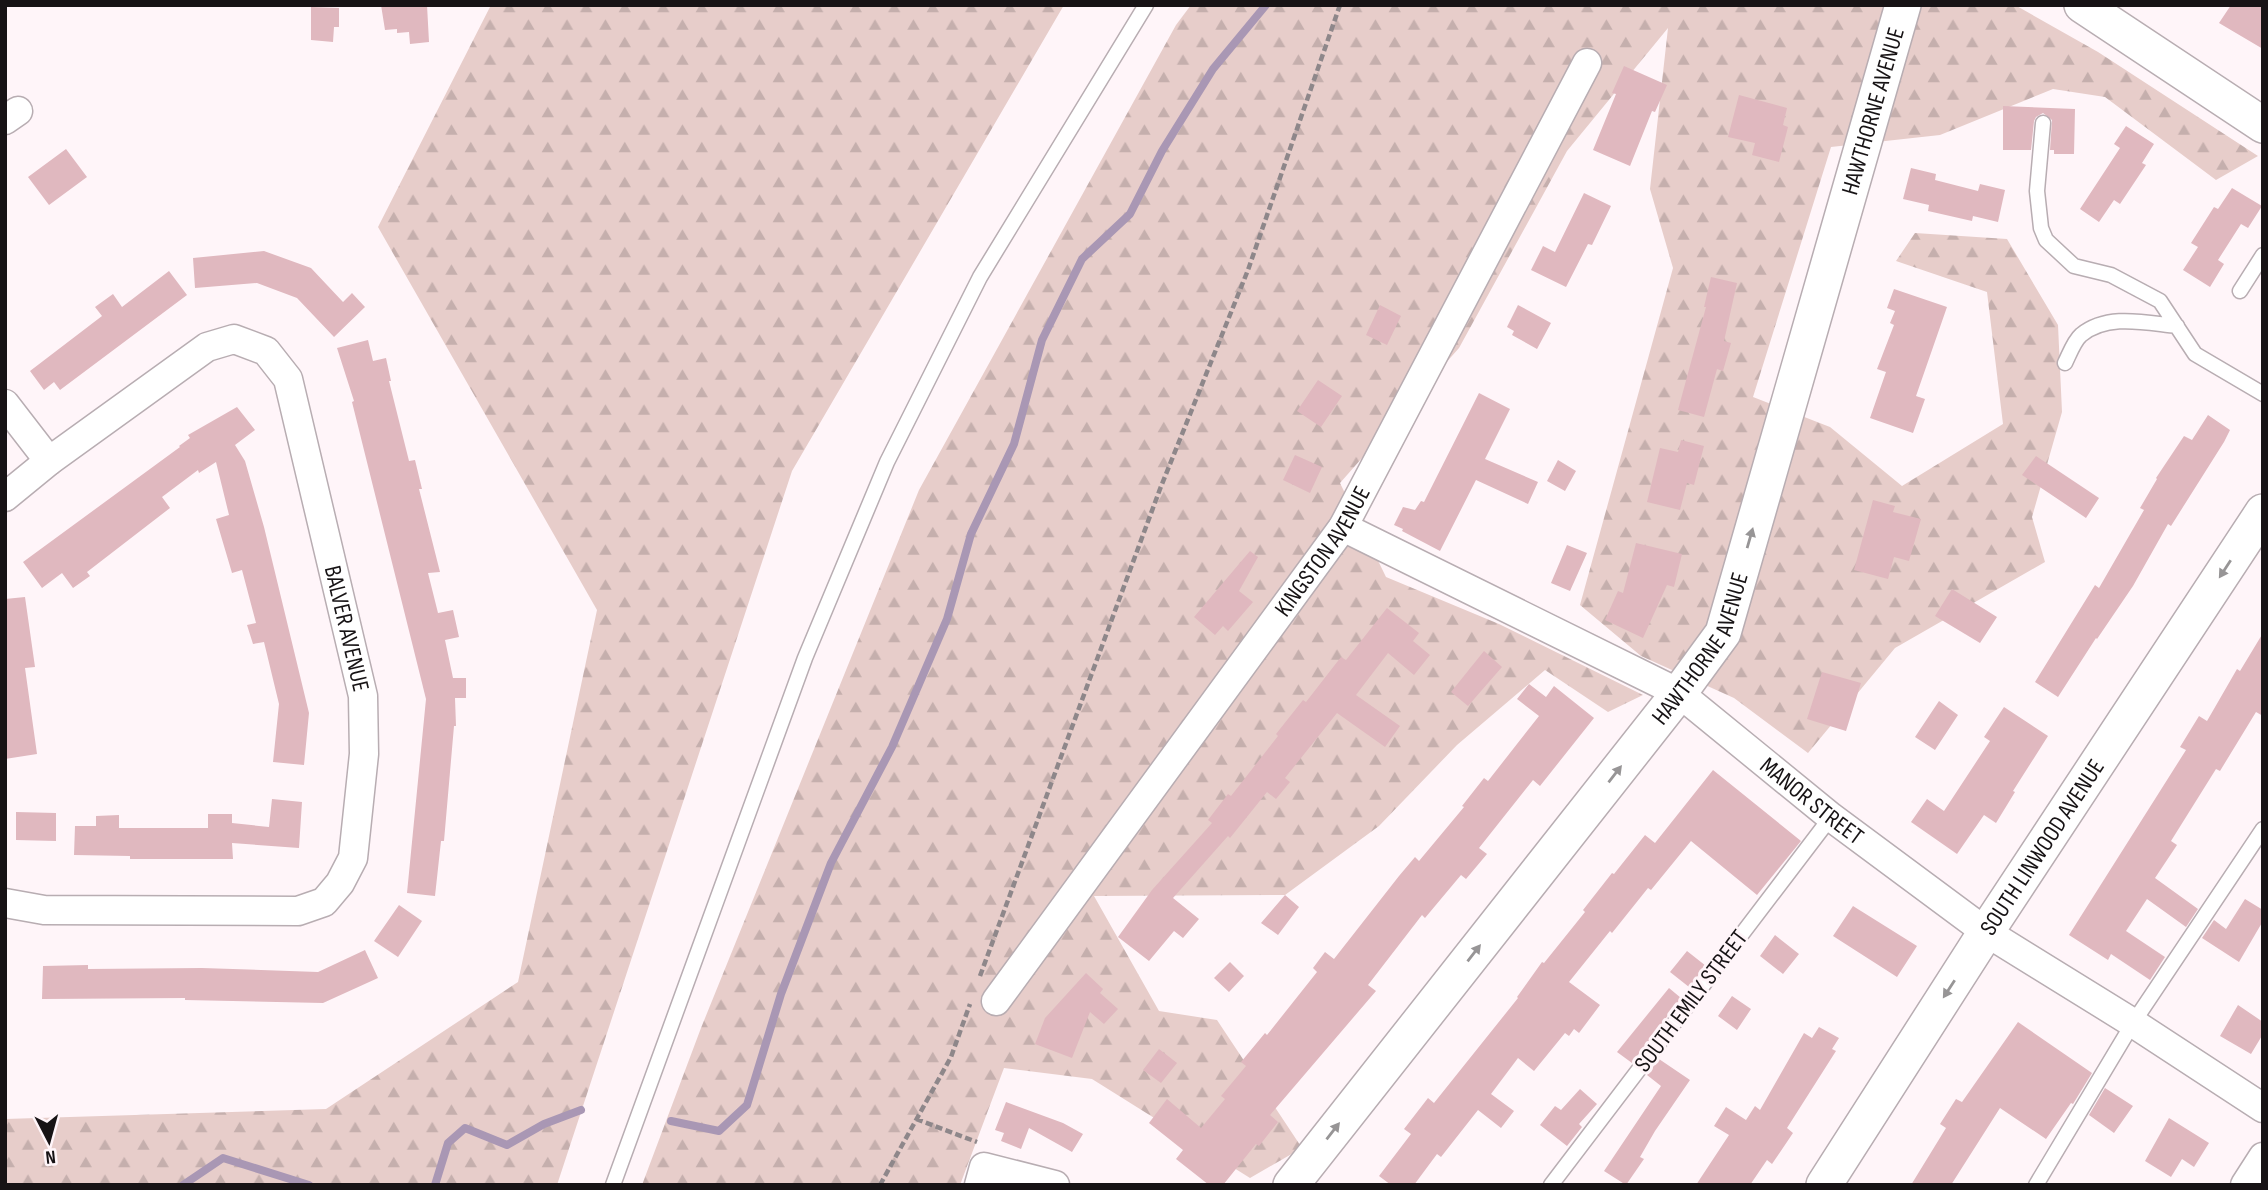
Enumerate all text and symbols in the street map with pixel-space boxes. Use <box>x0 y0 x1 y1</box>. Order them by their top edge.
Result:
street label: HAWTHORNE AVENUE <box>1835 24 1910 198</box>
street label: KINGSTON AVENUE <box>1268 481 1376 622</box>
one-way arrow <box>1746 527 1756 548</box>
one-way arrow <box>2218 560 2232 578</box>
street label: BALVER AVENUE <box>318 563 376 694</box>
street label: HAWTHORNE AVENUE <box>1645 569 1754 730</box>
street label: MANOR STREET <box>1754 751 1870 851</box>
street label: SOUTH LINWOOD AVENUE <box>1973 754 2110 941</box>
one-way arrow <box>1607 765 1622 782</box>
street label: SOUTH EMILY STREET <box>1628 924 1754 1078</box>
one-way arrow <box>1466 944 1481 961</box>
one-way arrow <box>1942 980 1955 999</box>
north arrow <box>14 1106 84 1176</box>
one-way arrow <box>1326 1123 1341 1141</box>
text: N <box>44 1144 57 1168</box>

